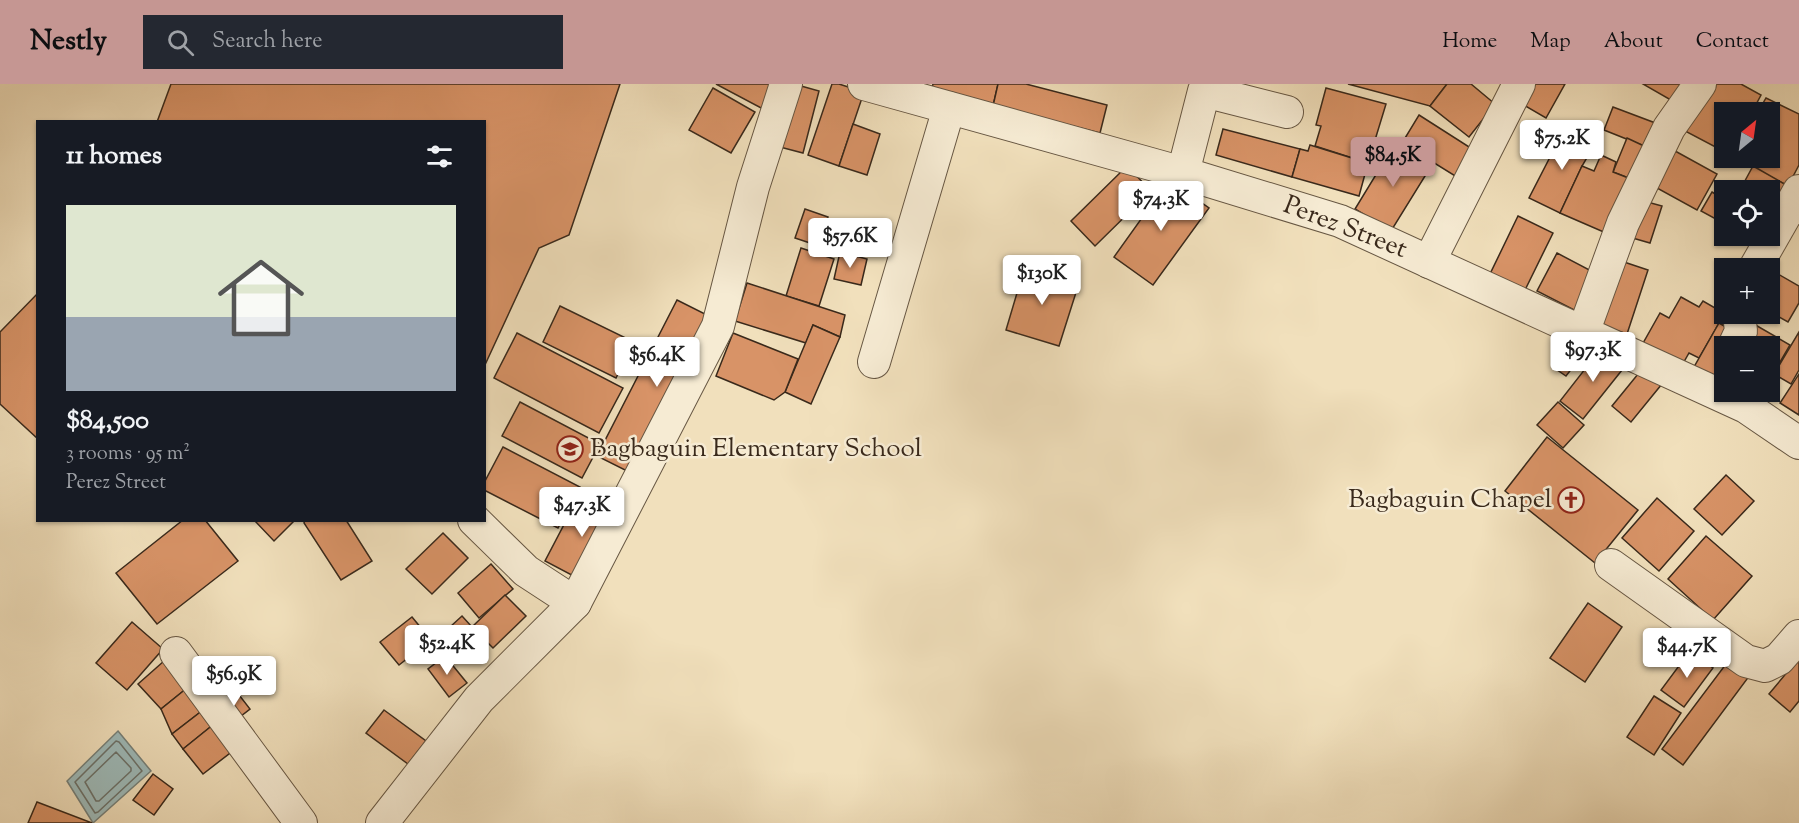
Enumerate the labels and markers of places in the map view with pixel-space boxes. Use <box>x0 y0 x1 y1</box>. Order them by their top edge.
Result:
pin: $75.2K <box>1513 120 1611 171</box>
pin: $84.5K <box>1344 137 1442 188</box>
pin: $74.3K <box>1112 181 1210 232</box>
pin: $57.6K <box>801 218 899 269</box>
pin: $130K <box>1000 255 1084 306</box>
pin: $97.3K <box>1544 332 1642 383</box>
pin: $56.4K <box>608 337 706 388</box>
place label: Bagbaguin Elementary School <box>590 431 922 468</box>
school or university icon: Bagbaguin Elementary School <box>555 434 585 464</box>
place label: Bagbaguin Chapel <box>1348 482 1552 519</box>
church icon: Bagbaguin Chapel <box>1556 485 1586 515</box>
pin: $47.3K <box>533 487 631 538</box>
pin: $52.4K <box>398 625 496 676</box>
pin: $44.7K <box>1638 628 1736 679</box>
pin: $56.9K <box>185 656 283 707</box>

